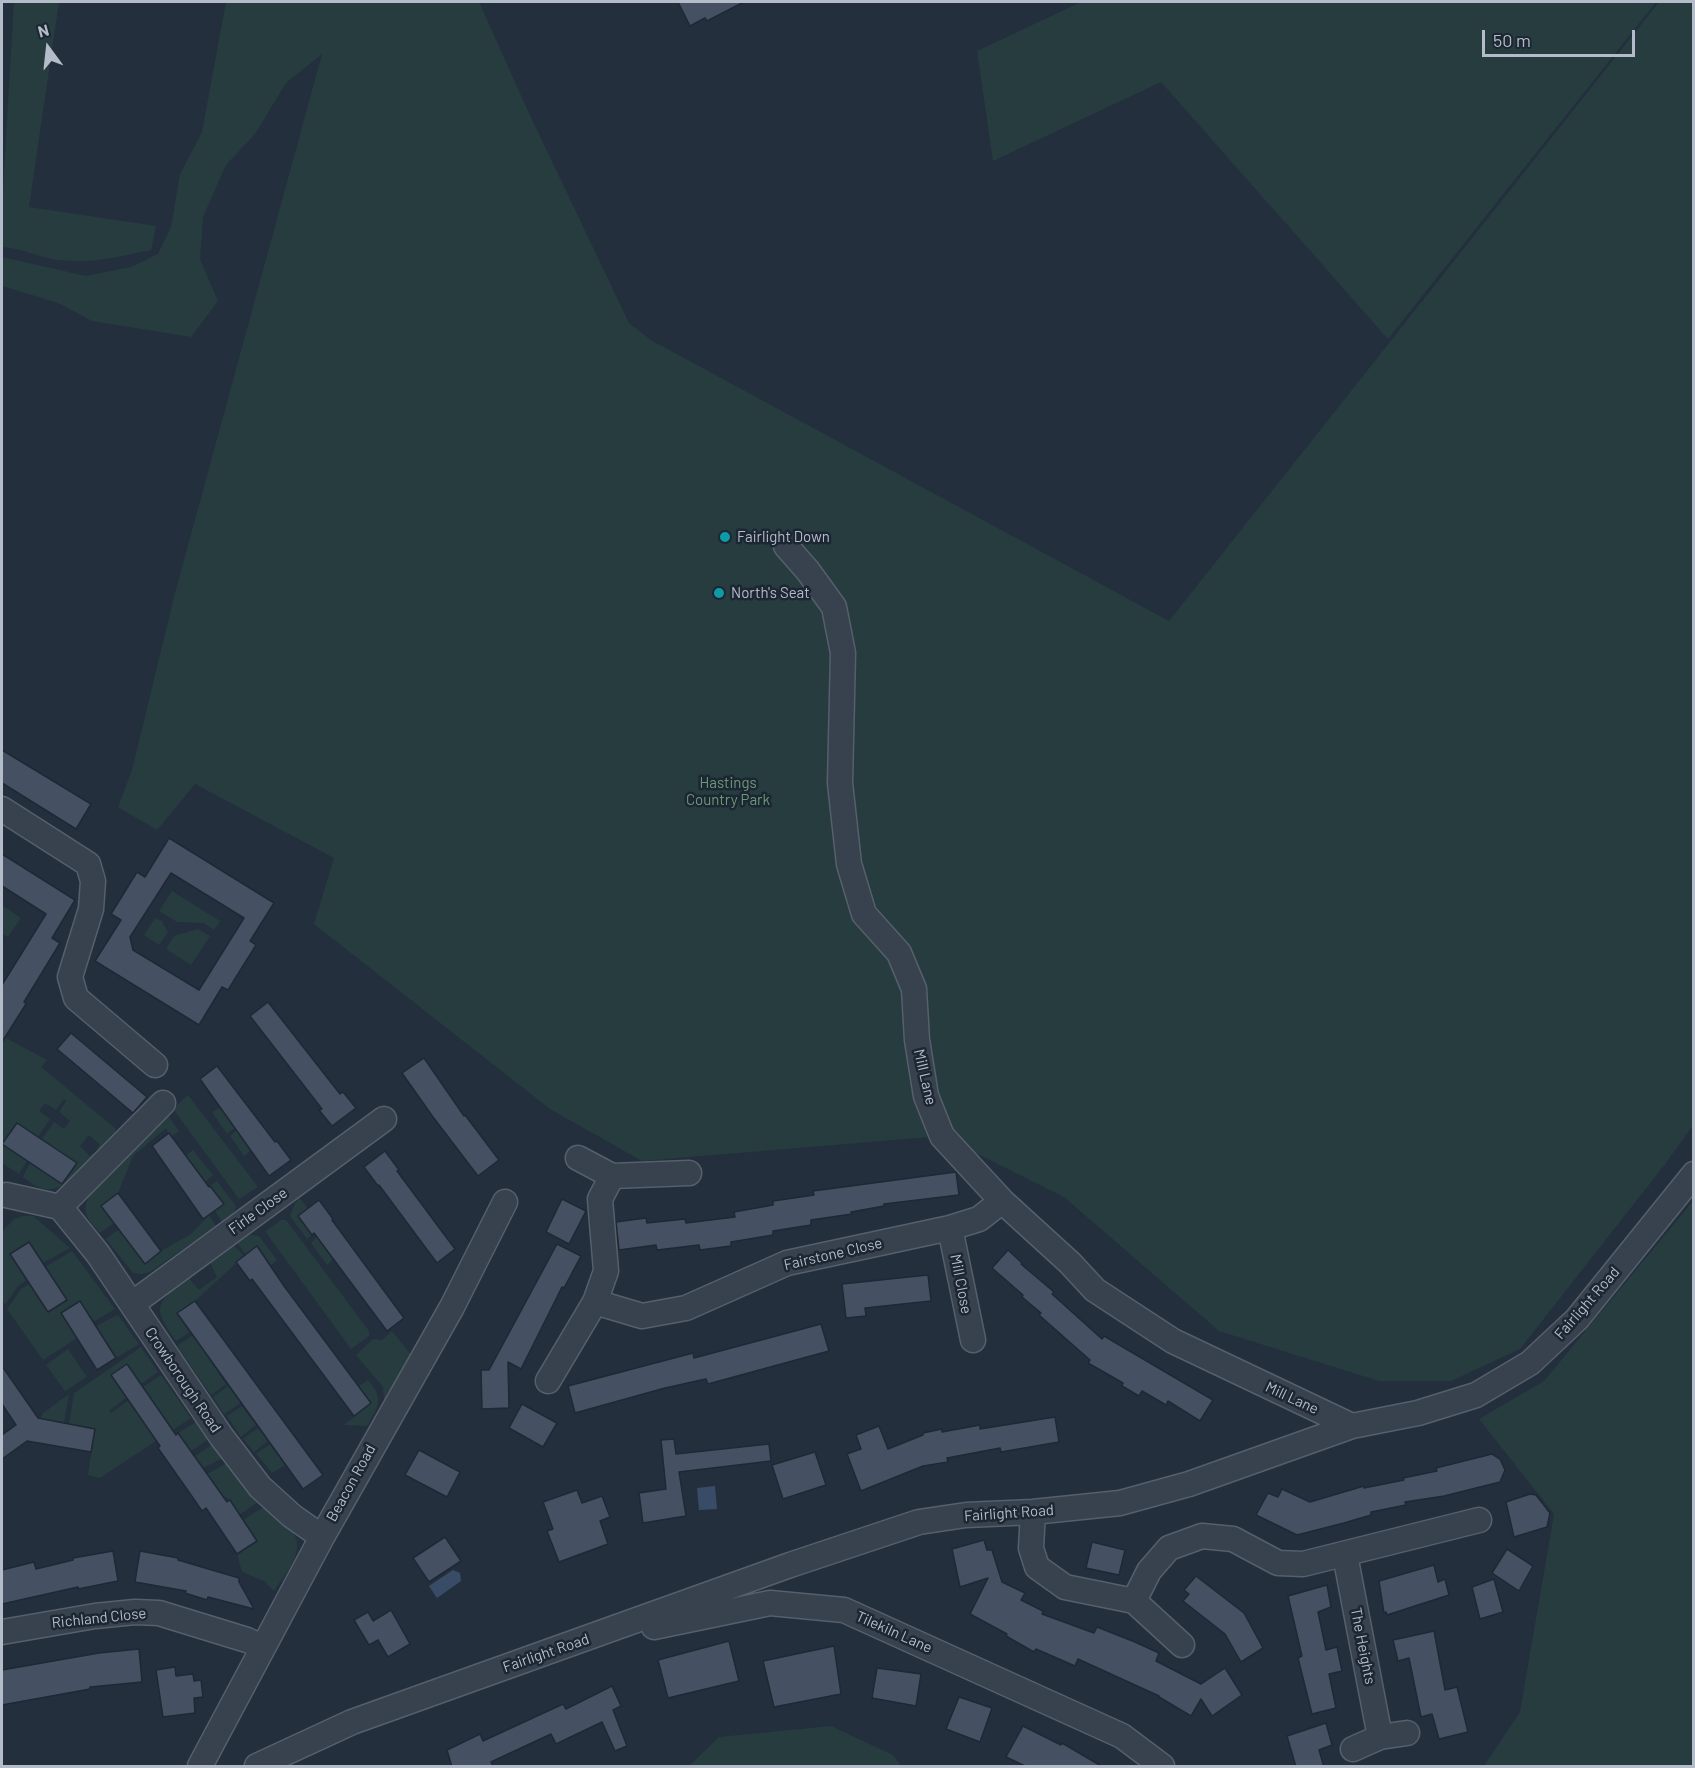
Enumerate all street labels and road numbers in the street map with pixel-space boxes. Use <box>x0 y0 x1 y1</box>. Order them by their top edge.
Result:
street label: Mill Lane <box>910 1047 940 1107</box>
street label: Firle Close <box>225 1184 291 1238</box>
street label: Fairstone Close <box>782 1234 884 1274</box>
street label: Mill Close <box>946 1253 976 1315</box>
street label: Fairlight Road <box>1551 1263 1623 1343</box>
street label: Crowborough Road <box>141 1324 225 1436</box>
street label: Mill Lane <box>1263 1378 1321 1418</box>
street label: Beacon Road <box>322 1441 380 1525</box>
street label: Fairlight Road <box>963 1501 1055 1525</box>
street label: Richland Close <box>51 1604 147 1632</box>
street label: The Heights <box>1347 1606 1379 1686</box>
street label: Tilekiln Lane <box>853 1607 935 1657</box>
street label: Fairlight Road <box>501 1630 591 1676</box>

